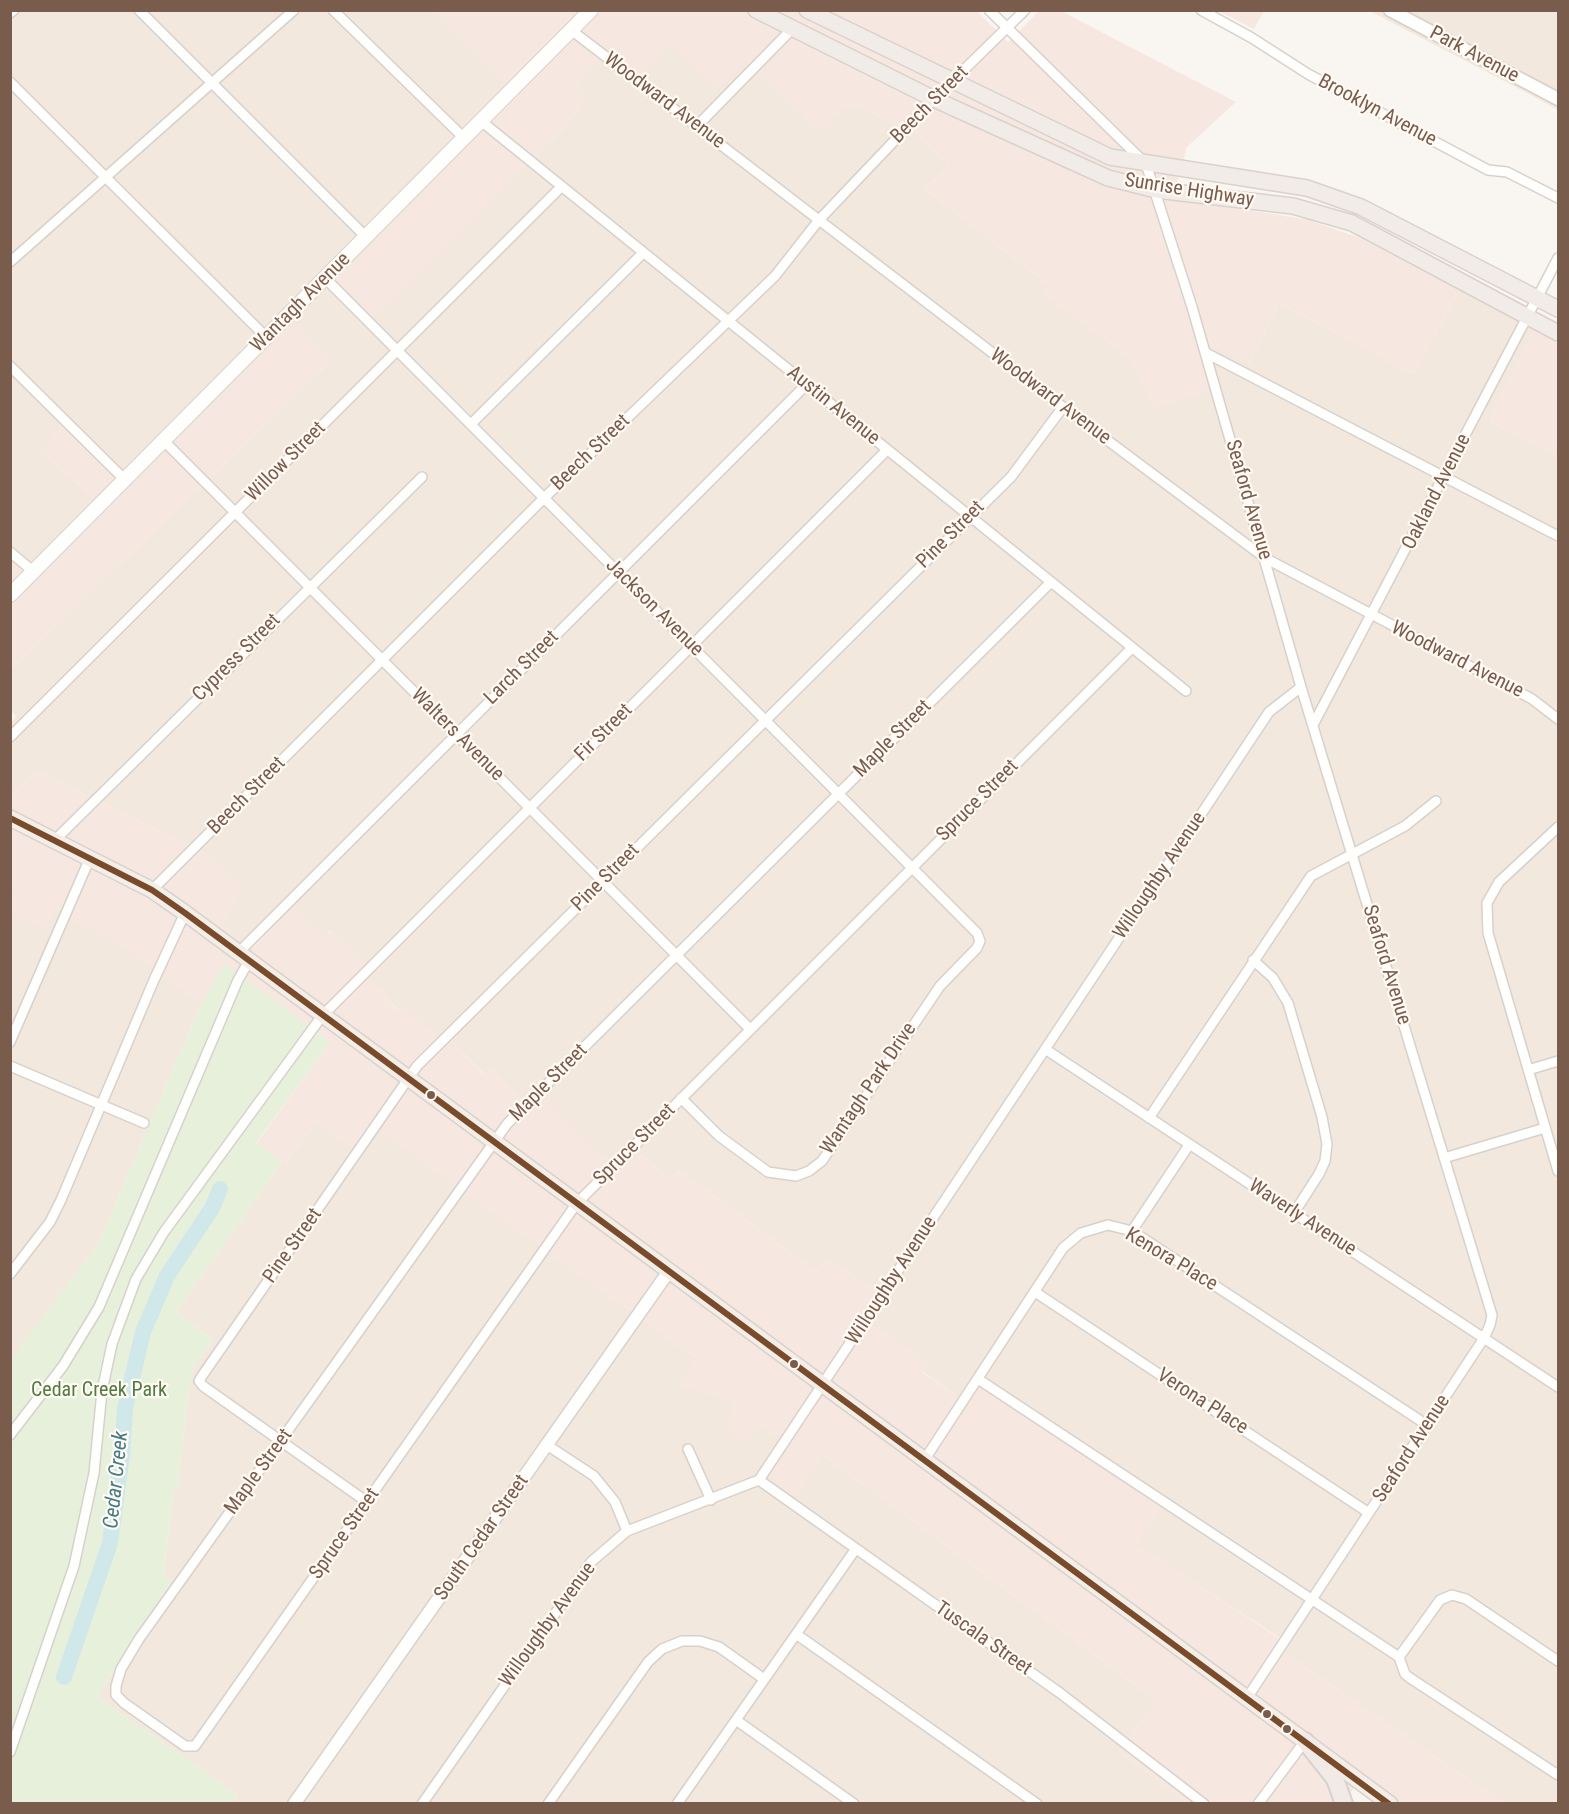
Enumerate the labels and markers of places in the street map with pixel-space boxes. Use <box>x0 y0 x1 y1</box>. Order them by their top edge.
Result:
unlabelled marker <box>425 1089 437 1101</box>
unlabelled marker <box>788 1358 800 1370</box>
unlabelled marker <box>1261 1708 1273 1720</box>
unlabelled marker <box>1281 1723 1293 1735</box>

